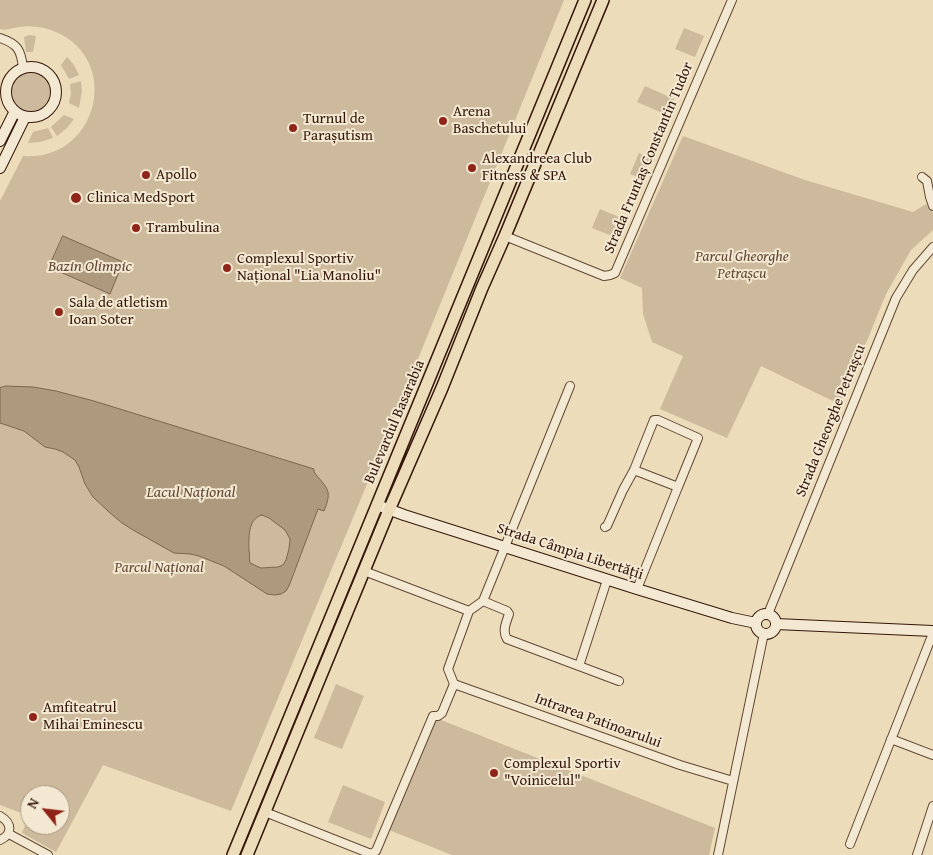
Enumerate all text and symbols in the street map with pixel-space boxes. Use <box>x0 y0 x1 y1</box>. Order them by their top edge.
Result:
street label: Strada Fruntaș Constantin Tudor <box>600 59 698 257</box>
place label: Arena Baschetului <box>453 103 526 138</box>
place label: Turnul de Parașutism <box>303 110 373 145</box>
marker: Arena Baschetului <box>437 115 449 127</box>
marker: Turnul de Parașutism <box>287 122 299 134</box>
place label: Alexandreea Club Fitness & SPA <box>482 150 592 185</box>
marker: Alexandreea Club Fitness & SPA <box>466 162 478 174</box>
place label: Apollo <box>156 166 197 184</box>
marker: Apollo <box>140 169 152 181</box>
place label: Clinica MedSport <box>87 189 195 207</box>
marker: Clinica MedSport <box>69 191 83 205</box>
place label: Trambulina <box>146 219 220 237</box>
marker: Trambulina <box>130 222 142 234</box>
park label: Parcul Gheorghe Petrașcu <box>695 248 789 283</box>
place label: Complexul Sportiv Național "Lia Manoliu" <box>237 250 381 285</box>
water label: Bazin Olimpic <box>48 257 132 277</box>
marker: Complexul Sportiv Național "Lia Manoliu" <box>221 262 233 274</box>
place label: Sala de atletism Ioan Soter <box>69 294 168 329</box>
marker: Sala de atletism Ioan Soter <box>53 306 65 318</box>
street label: Strada Gheorghe Petrașcu <box>792 342 870 500</box>
street label: Bulevardul Basarabia <box>361 357 429 487</box>
water label: Lacul Național <box>146 483 236 503</box>
street label: Strada Câmpia Libertății <box>494 520 646 584</box>
park label: Parcul Național <box>114 559 204 577</box>
street label: Intrarea Patinoarului <box>532 690 664 752</box>
place label: Amfiteatrul Mihai Eminescu <box>43 699 143 734</box>
marker: Amfiteatrul Mihai Eminescu <box>27 711 39 723</box>
place label: Complexul Sportiv "Voinicelul" <box>504 755 621 790</box>
marker: Complexul Sportiv "Voinicelul" <box>488 767 500 779</box>
north arrow <box>20 785 70 835</box>
text: N <box>22 794 44 812</box>

